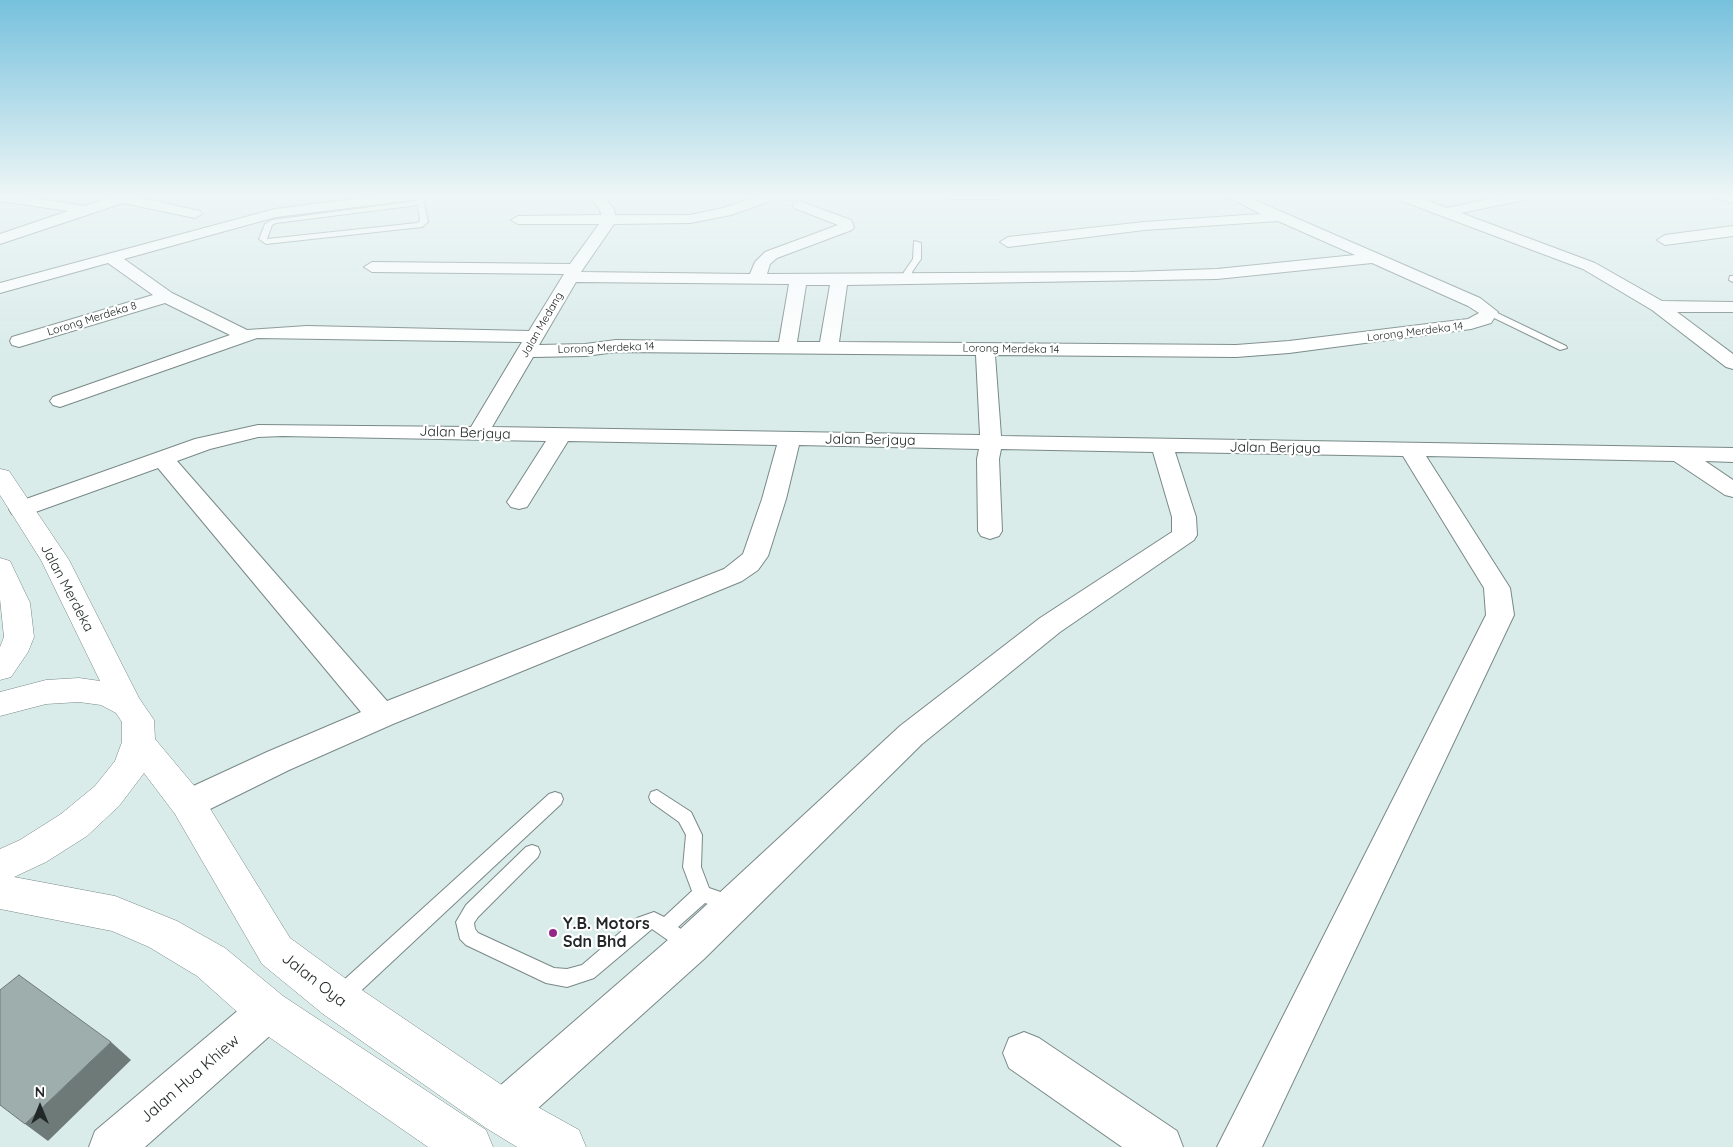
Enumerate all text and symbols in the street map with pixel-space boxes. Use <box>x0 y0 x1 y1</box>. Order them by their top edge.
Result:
street label: Jalan Medang <box>518 290 566 360</box>
street label: Lorong Merdeka 8 <box>46 299 138 339</box>
street label: Lorong Merdeka 14 <box>1366 320 1464 344</box>
street label: Lorong Merdeka 14 <box>557 340 655 356</box>
street label: Lorong Merdeka 14 <box>963 342 1059 356</box>
street label: Jalan Berjaya <box>419 423 511 443</box>
street label: Jalan Berjaya <box>824 431 916 449</box>
street label: Jalan Berjaya <box>1229 439 1321 457</box>
street label: Jalan Merdeka <box>37 541 97 635</box>
place label: Y.B. Motors Sdn Bhd <box>563 914 650 952</box>
marker: Y.B. Motors Sdn Bhd <box>547 927 559 939</box>
street label: Jalan Oya <box>278 949 350 1011</box>
street label: Jalan Hua Khiew <box>137 1031 243 1127</box>
north arrow <box>15 1082 65 1132</box>
text: N <box>35 1083 45 1101</box>

